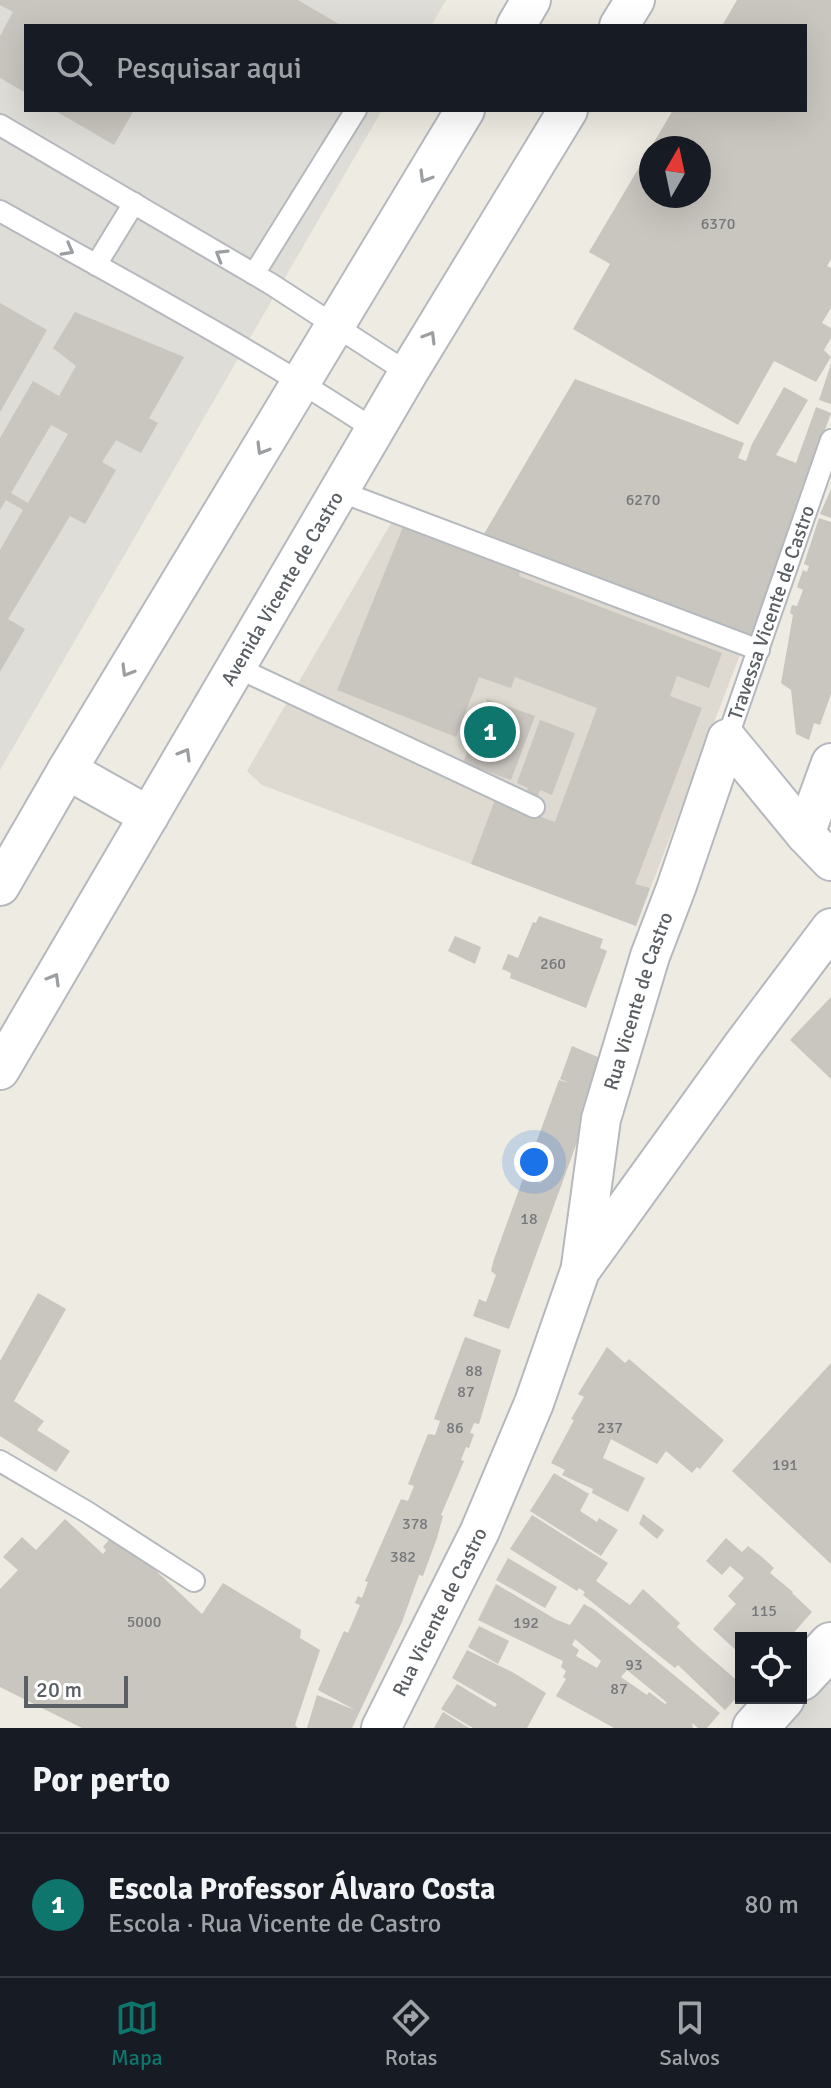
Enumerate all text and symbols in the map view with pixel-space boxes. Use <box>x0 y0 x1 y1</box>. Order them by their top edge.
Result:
search box <box>24 24 807 112</box>
icon: search <box>52 46 96 90</box>
text: Pesquisar aqui <box>116 50 302 87</box>
north arrow <box>639 136 711 208</box>
one-way arrow <box>419 168 435 183</box>
house number: 6370 <box>701 214 735 234</box>
one-way arrow <box>60 240 74 255</box>
one-way arrow <box>215 249 230 265</box>
one-way arrow <box>420 331 436 346</box>
one-way arrow <box>257 440 272 455</box>
street label: Avenida Vicente de Castro <box>215 487 348 690</box>
house number: 6270 <box>626 490 660 510</box>
street label: Travessa Vicente de Castro <box>722 502 820 723</box>
one-way arrow <box>121 662 137 677</box>
pin: 1 <box>464 702 516 762</box>
one-way arrow <box>175 748 191 763</box>
street label: Rua Vicente de Castro <box>598 908 678 1093</box>
house number: 260 <box>540 954 566 974</box>
one-way arrow <box>44 973 60 988</box>
your location <box>514 1142 554 1182</box>
house number: 18 <box>520 1209 538 1229</box>
house number: 88 <box>465 1361 483 1381</box>
house number: 87 <box>457 1382 475 1402</box>
house number: 86 <box>446 1418 464 1438</box>
house number: 237 <box>597 1418 623 1438</box>
house number: 191 <box>772 1455 798 1475</box>
house number: 378 <box>402 1514 428 1534</box>
street label: Rua Vicente de Castro <box>386 1523 492 1700</box>
house number: 382 <box>390 1547 416 1567</box>
house number: 115 <box>751 1601 777 1621</box>
house number: 5000 <box>127 1612 161 1632</box>
house number: 192 <box>513 1613 539 1633</box>
map controls <box>735 1632 807 1704</box>
button: locate <box>735 1632 807 1704</box>
house number: 93 <box>625 1655 643 1675</box>
scale bar <box>24 1672 128 1708</box>
text: 20 m <box>36 1676 82 1703</box>
house number: 87 <box>610 1679 628 1699</box>
text: Por perto <box>32 1759 170 1801</box>
text: Escola Professor Álvaro Costa <box>108 1871 495 1908</box>
text: 1 <box>51 1889 65 1921</box>
text: 80 m <box>744 1889 799 1921</box>
text: Escola · Rua Vicente de Castro <box>108 1908 441 1940</box>
tab: Mapa <box>111 1996 163 2071</box>
tab: Rotas <box>385 1996 437 2071</box>
tab: Salvos <box>660 1996 720 2071</box>

